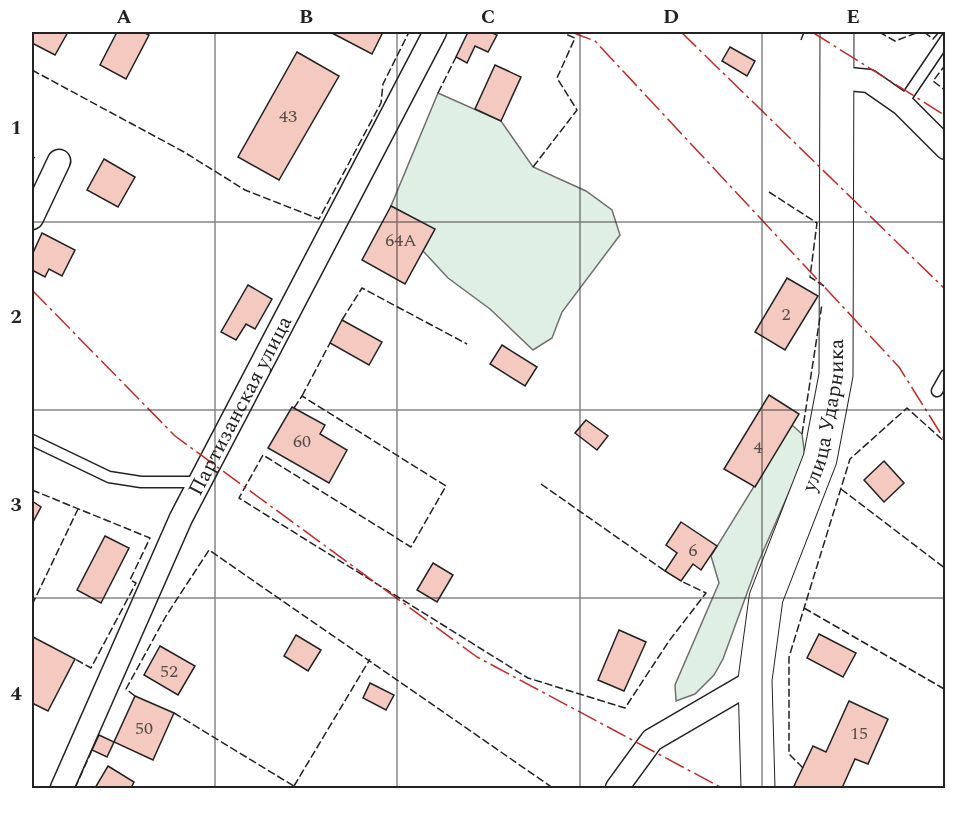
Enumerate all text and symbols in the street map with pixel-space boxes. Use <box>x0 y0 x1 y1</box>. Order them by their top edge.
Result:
text: A <box>116 2 132 32</box>
text: B <box>299 2 313 32</box>
text: C <box>481 2 495 32</box>
text: D <box>663 2 679 32</box>
text: E <box>846 2 860 32</box>
house number: 43 <box>279 103 297 130</box>
text: 1 <box>10 113 22 143</box>
house number: 64А <box>385 227 417 254</box>
house number: 2 <box>782 301 791 328</box>
text: 2 <box>10 302 22 332</box>
street label: Партизанская улица <box>180 310 301 502</box>
street label: улица Ударника <box>793 338 853 498</box>
house number: 60 <box>293 428 311 455</box>
house number: 4 <box>754 434 763 461</box>
text: 3 <box>10 490 22 520</box>
house number: 6 <box>689 537 698 564</box>
house number: 52 <box>160 658 178 685</box>
text: 4 <box>10 679 22 709</box>
house number: 50 <box>135 715 153 742</box>
house number: 15 <box>850 720 868 747</box>

